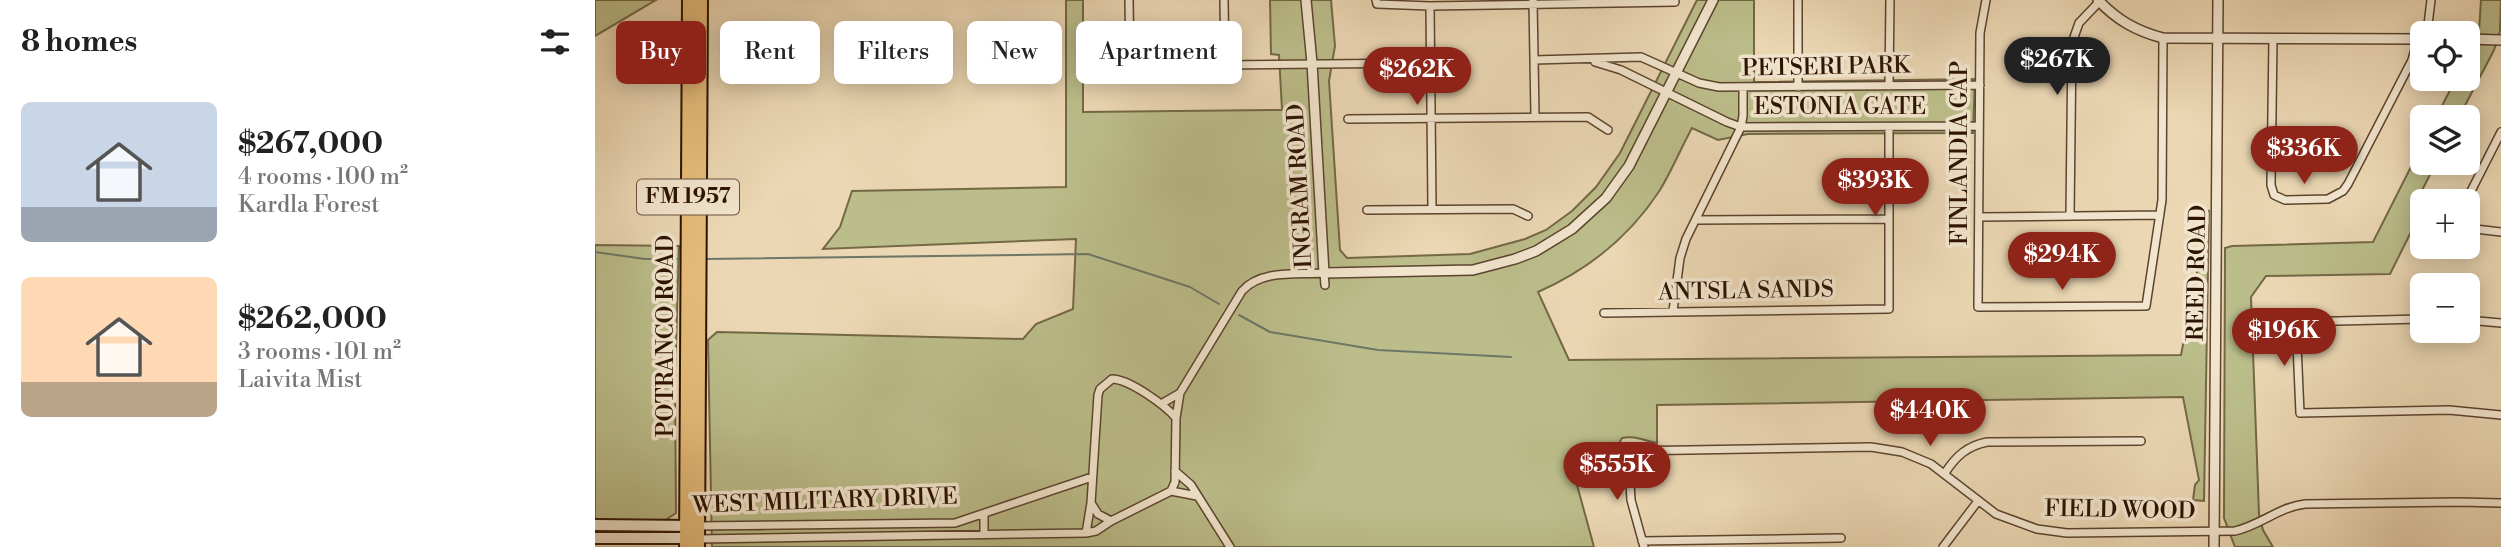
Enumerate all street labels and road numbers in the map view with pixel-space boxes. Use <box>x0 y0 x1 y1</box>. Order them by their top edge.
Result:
street label: PETSERI PARK <box>1742 51 1912 82</box>
street label: FINLANDIA GAP <box>1946 61 1974 245</box>
street label: ESTONIA GATE <box>1754 93 1926 121</box>
street label: INGRAM ROAD <box>1282 103 1318 269</box>
road number: FM 1957 <box>637 180 739 214</box>
street label: REED ROAD <box>2182 205 2212 341</box>
street label: POTRANCO ROAD <box>652 235 680 437</box>
street label: ANTSLA SANDS <box>1657 275 1834 307</box>
street label: WEST MILITARY DRIVE <box>691 482 958 520</box>
street label: FIELD WOOD <box>2044 495 2196 525</box>

